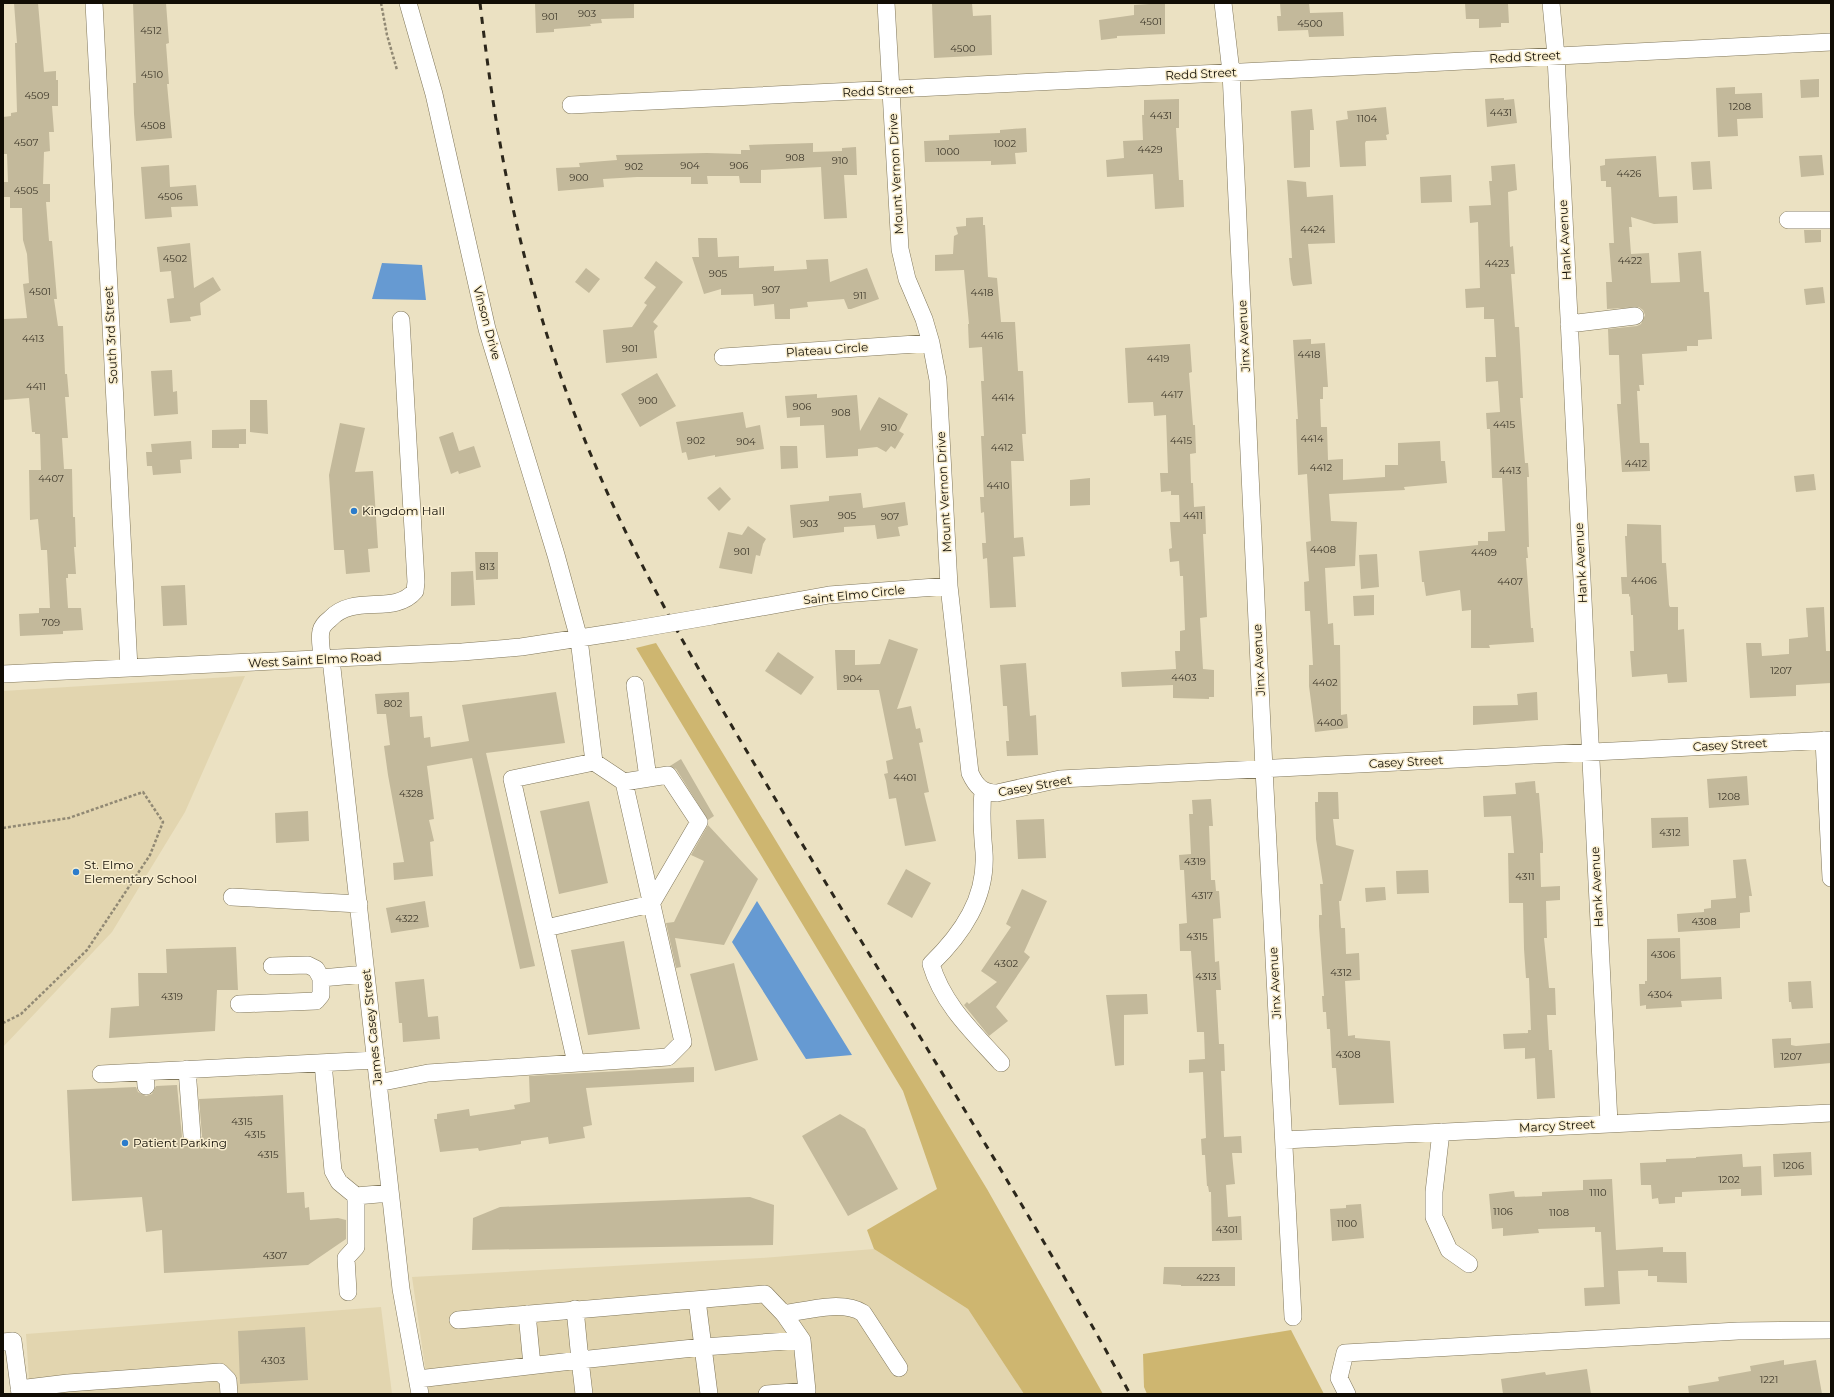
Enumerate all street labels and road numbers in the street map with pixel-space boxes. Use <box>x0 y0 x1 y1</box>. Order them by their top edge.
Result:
street label: Redd Street <box>1489 47 1561 66</box>
street label: Redd Street <box>1165 64 1237 83</box>
street label: Redd Street <box>842 81 914 100</box>
street label: Mount Vernon Drive <box>885 113 906 235</box>
street label: Hank Avenue <box>1555 199 1574 281</box>
street label: Vinson Drive <box>470 284 505 361</box>
street label: South 3rd Street <box>100 286 121 384</box>
street label: Jinx Avenue <box>1234 300 1253 373</box>
street label: Plateau Circle <box>785 339 869 360</box>
street label: Mount Vernon Drive <box>933 431 954 553</box>
street label: Hank Avenue <box>1571 522 1590 604</box>
street label: Saint Elmo Circle <box>802 582 905 607</box>
street label: Jinx Avenue <box>1249 624 1268 697</box>
street label: West Saint Elmo Road <box>248 649 382 670</box>
street label: Casey Street <box>1692 735 1768 754</box>
street label: Casey Street <box>1368 752 1444 771</box>
street label: Casey Street <box>997 772 1073 799</box>
street label: Hank Avenue <box>1587 846 1606 928</box>
street label: Jinx Avenue <box>1265 947 1284 1020</box>
street label: James Casey Street <box>358 968 385 1087</box>
street label: Marcy Street <box>1519 1116 1595 1135</box>

